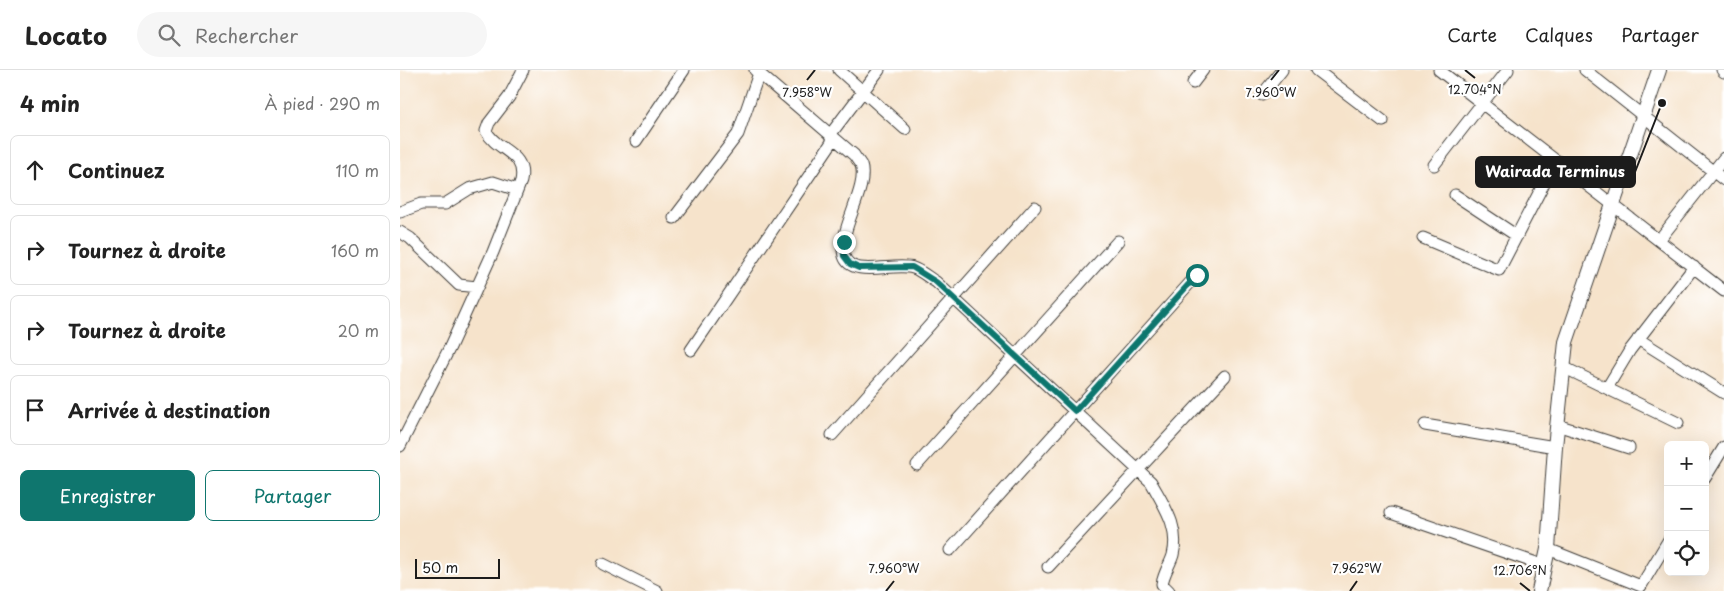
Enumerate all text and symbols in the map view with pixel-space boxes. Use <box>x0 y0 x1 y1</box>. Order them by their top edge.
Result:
search box <box>137 12 487 57</box>
text: Locato <box>25 17 107 53</box>
icon: search <box>155 21 183 49</box>
text: Rechercher <box>195 21 298 49</box>
text: Carte <box>1447 21 1497 48</box>
text: Calques <box>1525 21 1593 48</box>
text: Partager <box>1621 21 1699 48</box>
text: 12.704°N <box>1448 80 1502 98</box>
text: 7.958°W <box>782 83 832 101</box>
text: 7.960°W <box>1246 83 1297 101</box>
text: 4 min <box>20 87 80 119</box>
text: À pied · 290 m <box>264 91 380 115</box>
icon: ahead <box>21 156 49 184</box>
text: Continuez <box>68 156 165 184</box>
callout: Wairada Terminus <box>1476 157 1635 187</box>
text: 110 m <box>336 158 379 182</box>
text: Wairada Terminus <box>1485 159 1625 182</box>
route end <box>833 231 856 254</box>
icon: right <box>21 236 49 264</box>
text: Tournez à droite <box>68 236 226 264</box>
text: 160 m <box>331 238 379 262</box>
route start <box>1186 264 1209 287</box>
icon: right <box>21 316 49 344</box>
text: Tournez à droite <box>68 316 226 344</box>
text: 20 m <box>338 318 379 342</box>
icon: arrive <box>21 396 49 424</box>
text: Arrivée à destination <box>68 396 271 424</box>
map controls <box>1664 441 1709 576</box>
button: + <box>1664 441 1709 486</box>
button: Enregistrer <box>20 470 195 521</box>
button: Partager <box>205 470 380 521</box>
button: − <box>1664 486 1709 531</box>
button: locate <box>1664 531 1709 576</box>
scale bar <box>415 556 500 579</box>
text: 50 m <box>422 557 458 578</box>
text: 7.960°W <box>869 559 920 577</box>
text: 7.962°W <box>1332 559 1382 577</box>
text: 12.706°N <box>1493 561 1547 579</box>

